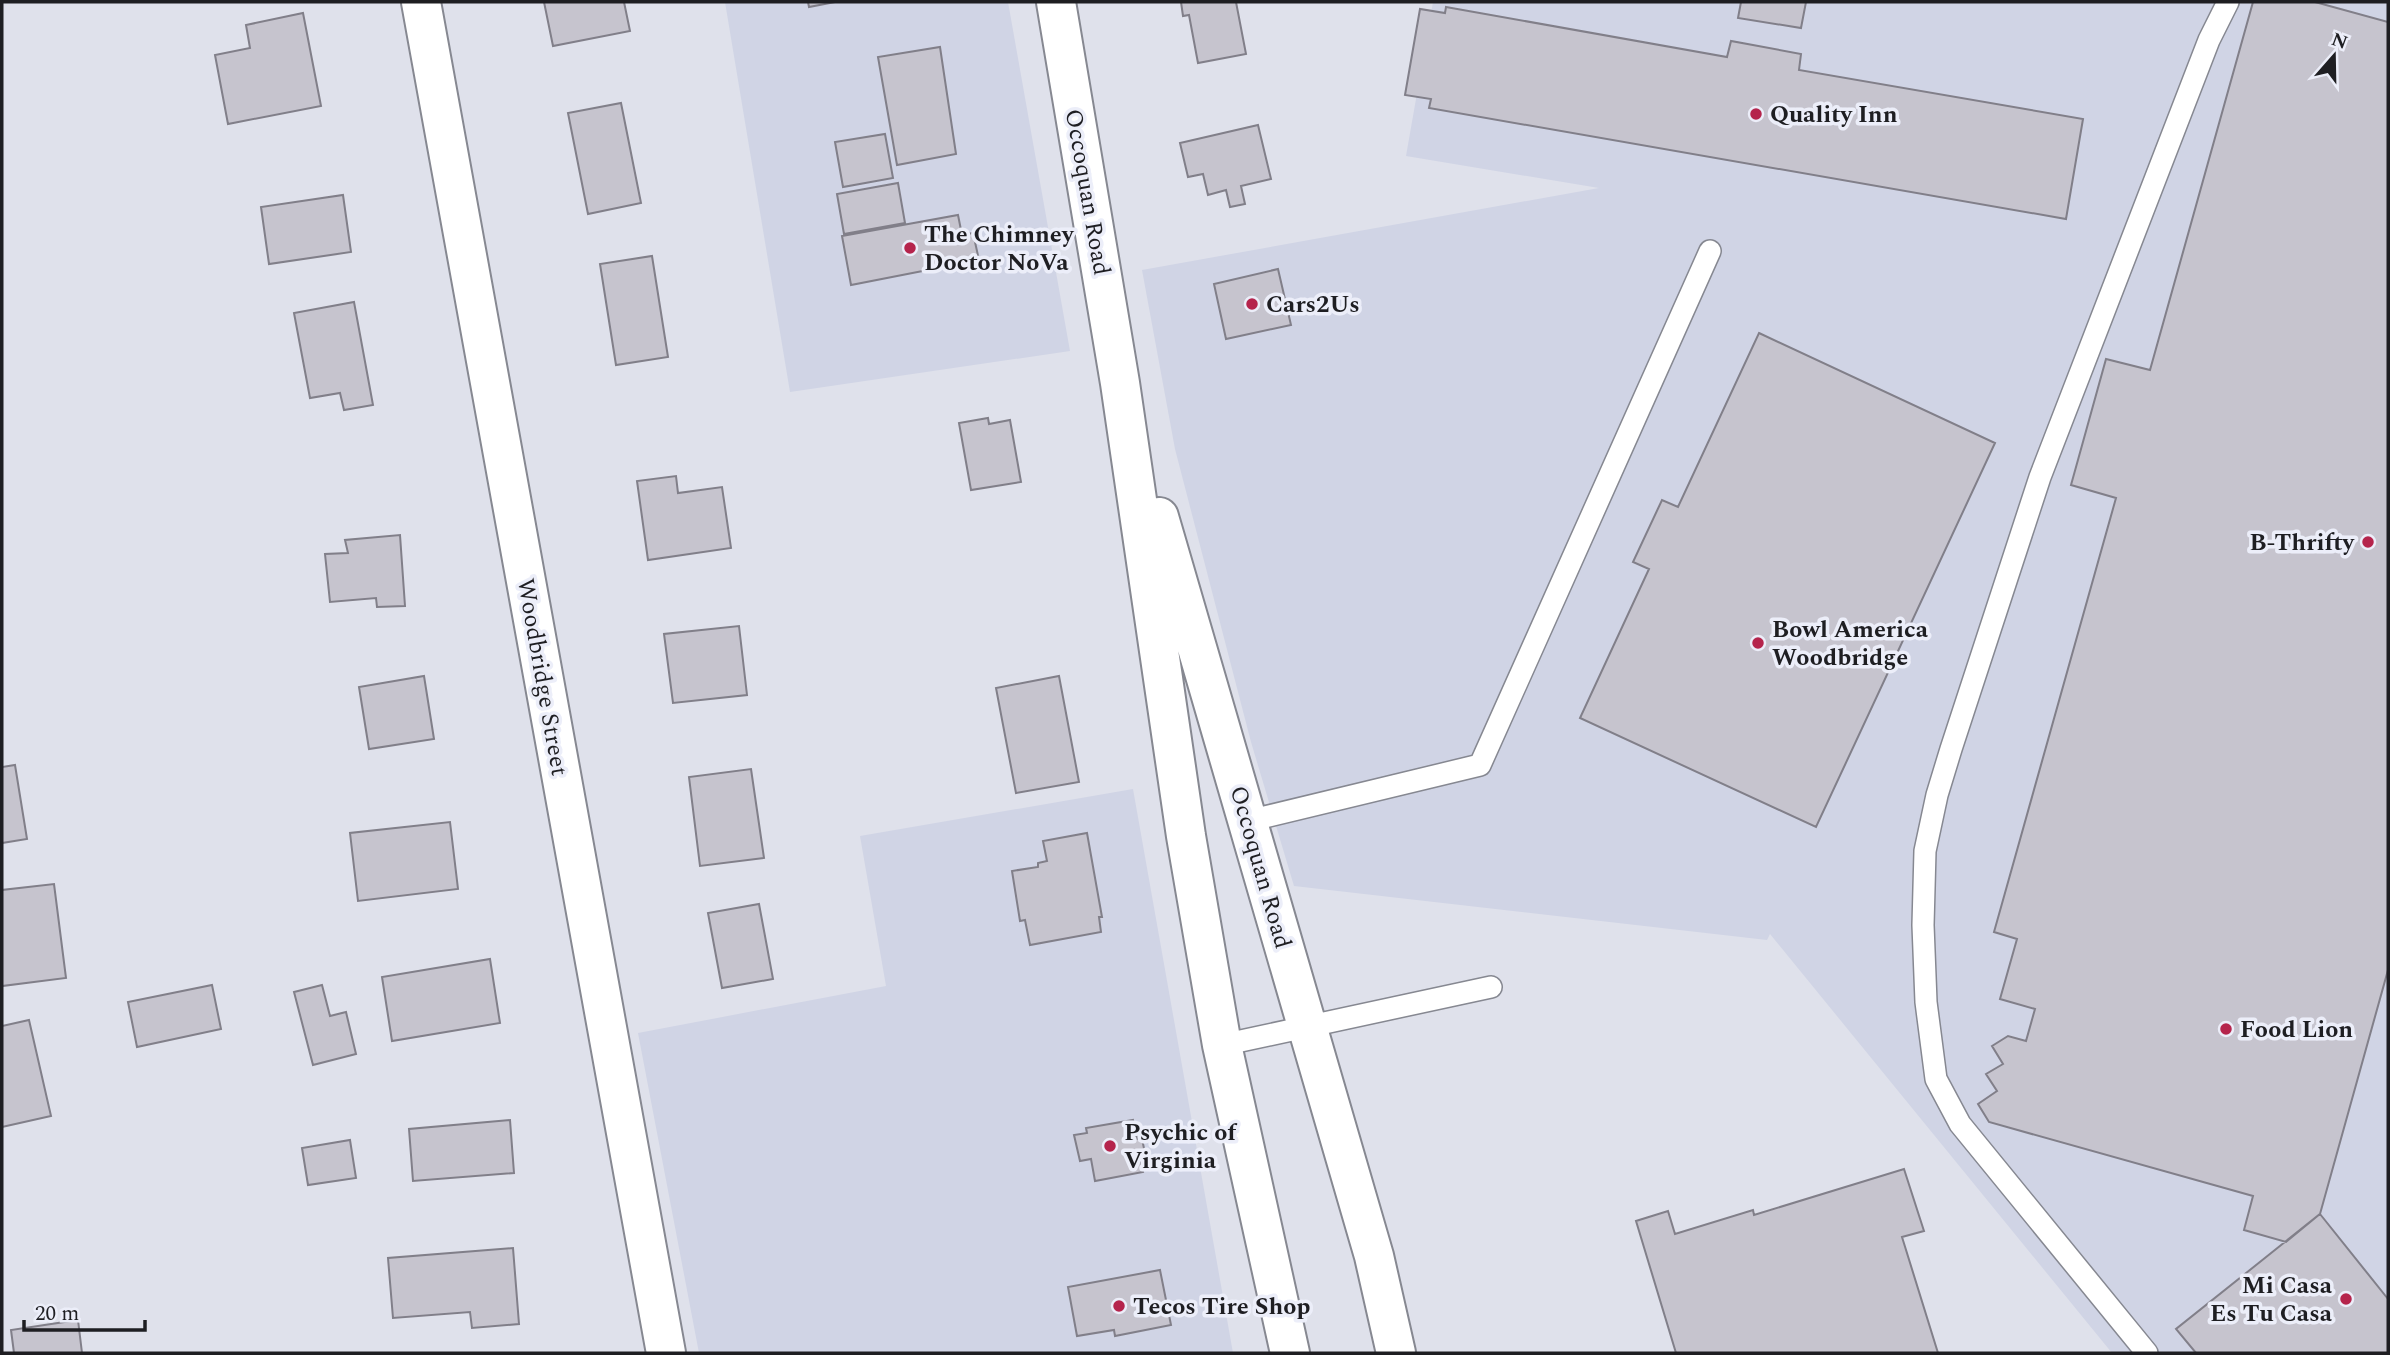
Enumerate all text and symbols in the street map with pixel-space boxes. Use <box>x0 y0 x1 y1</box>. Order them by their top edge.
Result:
north arrow <box>2299 21 2369 91</box>
text: N <box>2327 25 2352 58</box>
place label: Quality Inn <box>1770 97 1898 133</box>
street label: Occoquan Road <box>1055 106 1119 278</box>
marker: Quality Inn <box>1748 106 1764 122</box>
place label: The Chimney Doctor NoVa <box>924 217 1075 281</box>
marker: The Chimney Doctor NoVa <box>902 240 918 256</box>
place label: Cars2Us <box>1266 287 1360 323</box>
marker: Cars2Us <box>1244 296 1260 312</box>
place label: B-Thrifty <box>2250 525 2356 561</box>
marker: B-Thrifty <box>2360 534 2376 550</box>
street label: Woodbridge Street <box>507 576 577 779</box>
place label: Bowl America Woodbridge <box>1772 612 1929 676</box>
marker: Bowl America Woodbridge <box>1750 635 1766 651</box>
street label: Occoquan Road <box>1220 782 1301 953</box>
place label: Food Lion <box>2240 1012 2353 1048</box>
marker: Food Lion <box>2218 1021 2234 1037</box>
place label: Psychic of Virginia <box>1124 1115 1238 1179</box>
marker: Psychic of Virginia <box>1102 1138 1118 1154</box>
place label: Mi Casa Es Tu Casa <box>2210 1268 2333 1332</box>
scale bar <box>24 1288 145 1332</box>
place label: Tecos Tire Shop <box>1133 1289 1311 1325</box>
marker: Mi Casa Es Tu Casa <box>2338 1291 2354 1307</box>
text: 20 m <box>35 1298 79 1330</box>
marker: Tecos Tire Shop <box>1111 1298 1127 1314</box>

